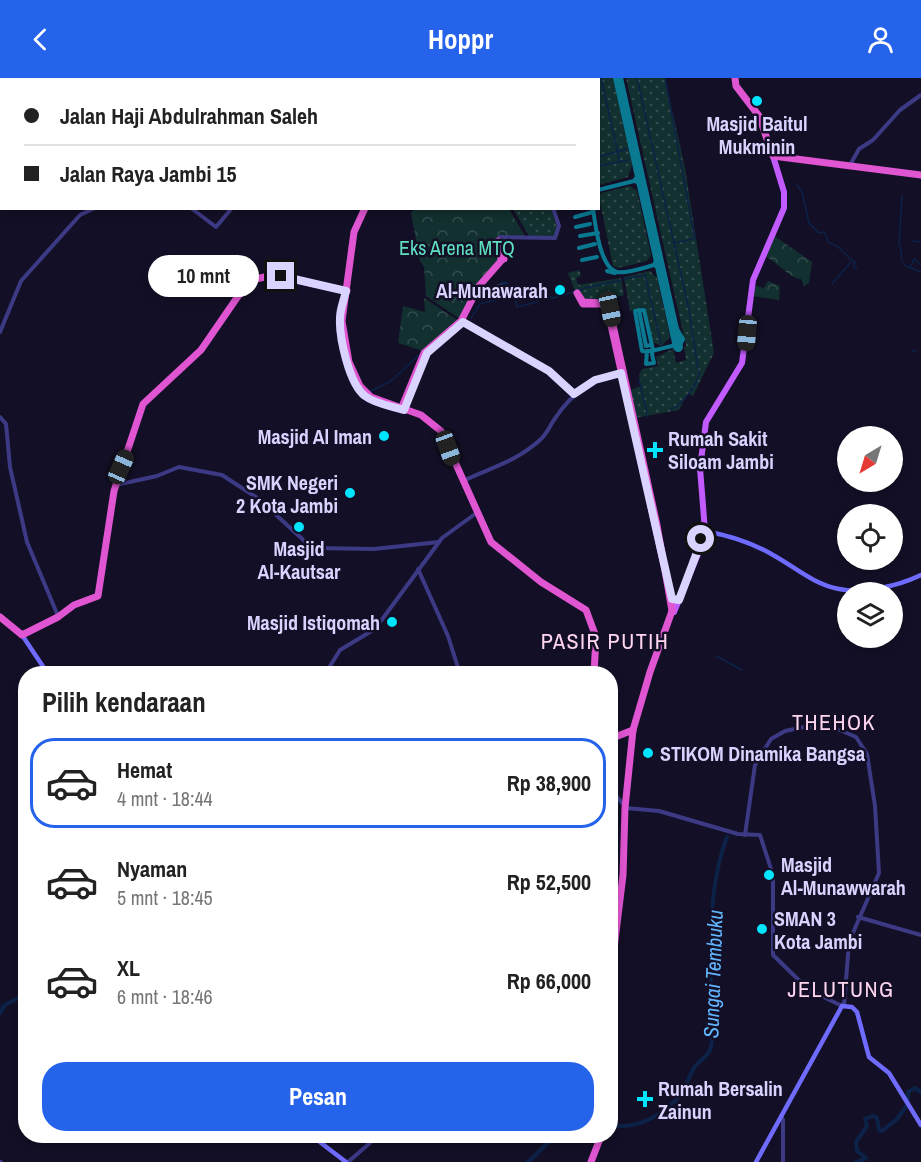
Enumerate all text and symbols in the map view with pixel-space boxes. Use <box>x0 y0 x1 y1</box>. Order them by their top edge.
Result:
text: Hoppr <box>428 21 493 57</box>
icon: back <box>24 23 57 56</box>
icon: person <box>864 23 897 56</box>
marker: Masjid Baitul Mukminin <box>750 94 764 108</box>
text: Jalan Haji Abdulrahman Saleh <box>60 101 318 131</box>
place label: Masjid Baitul Mukminin <box>706 110 808 160</box>
text: Jalan Raya Jambi 15 <box>60 159 237 189</box>
park label: Eks Arena MTQ <box>399 234 515 261</box>
callout: 10 mnt <box>149 255 260 297</box>
text: 10 mnt <box>177 262 230 289</box>
route end <box>267 262 294 289</box>
place label: Al-Munawarah <box>436 277 548 304</box>
marker: Al-Munawarah <box>553 283 567 297</box>
car <box>597 290 623 328</box>
car <box>736 314 758 352</box>
place label: Masjid Al Iman <box>258 423 372 450</box>
place label: Rumah Sakit Siloam Jambi <box>668 425 774 475</box>
north arrow <box>837 426 903 492</box>
map controls <box>837 426 903 648</box>
car <box>433 428 463 468</box>
marker: Masjid Al Iman <box>377 429 391 443</box>
marker: Rumah Sakit Siloam Jambi <box>646 441 664 459</box>
car <box>105 447 137 487</box>
place label: SMK Negeri 2 Kota Jambi <box>236 469 338 519</box>
marker: SMK Negeri 2 Kota Jambi <box>343 486 357 500</box>
button: locate <box>837 504 903 570</box>
marker: Masjid Al-Kautsar <box>292 520 306 534</box>
route start <box>687 525 714 552</box>
place label: Masjid Al-Kautsar <box>258 535 341 585</box>
button: layers <box>837 582 903 648</box>
place label: Masjid Istiqomah <box>247 609 380 636</box>
marker: Masjid Istiqomah <box>385 615 399 629</box>
district label: PASIR PUTIH <box>541 626 669 656</box>
text: Pilih kendaraan <box>42 684 206 720</box>
district label: THEHOK <box>792 707 876 737</box>
place label: STIKOM Dinamika Bangsa <box>660 740 865 767</box>
marker: STIKOM Dinamika Bangsa <box>641 746 655 760</box>
text: Hemat <box>117 755 172 785</box>
icon: car <box>45 756 99 810</box>
text: Rp 38,900 <box>507 768 591 798</box>
text: 4 mnt · 18:44 <box>117 785 213 812</box>
place label: Masjid Al-Munawwarah <box>781 851 906 901</box>
text: Nyaman <box>117 854 187 884</box>
icon: car <box>45 855 99 909</box>
text: Rp 52,500 <box>507 867 591 897</box>
marker: Masjid Al-Munawwarah <box>762 868 776 882</box>
text: 5 mnt · 18:45 <box>117 884 213 911</box>
place label: SMAN 3 Kota Jambi <box>774 905 862 955</box>
water label: Sungai Tembuku <box>696 909 730 1039</box>
marker: SMAN 3 Kota Jambi <box>755 922 769 936</box>
text: XL <box>117 953 140 983</box>
icon: car <box>45 954 99 1008</box>
text: Rp 66,000 <box>507 966 591 996</box>
district label: JELUTUNG <box>787 974 895 1004</box>
text: 6 mnt · 18:46 <box>117 983 213 1010</box>
button: Pesan <box>42 1062 594 1131</box>
place label: Rumah Bersalin Zainun <box>658 1075 783 1125</box>
marker: Rumah Bersalin Zainun <box>636 1090 654 1108</box>

